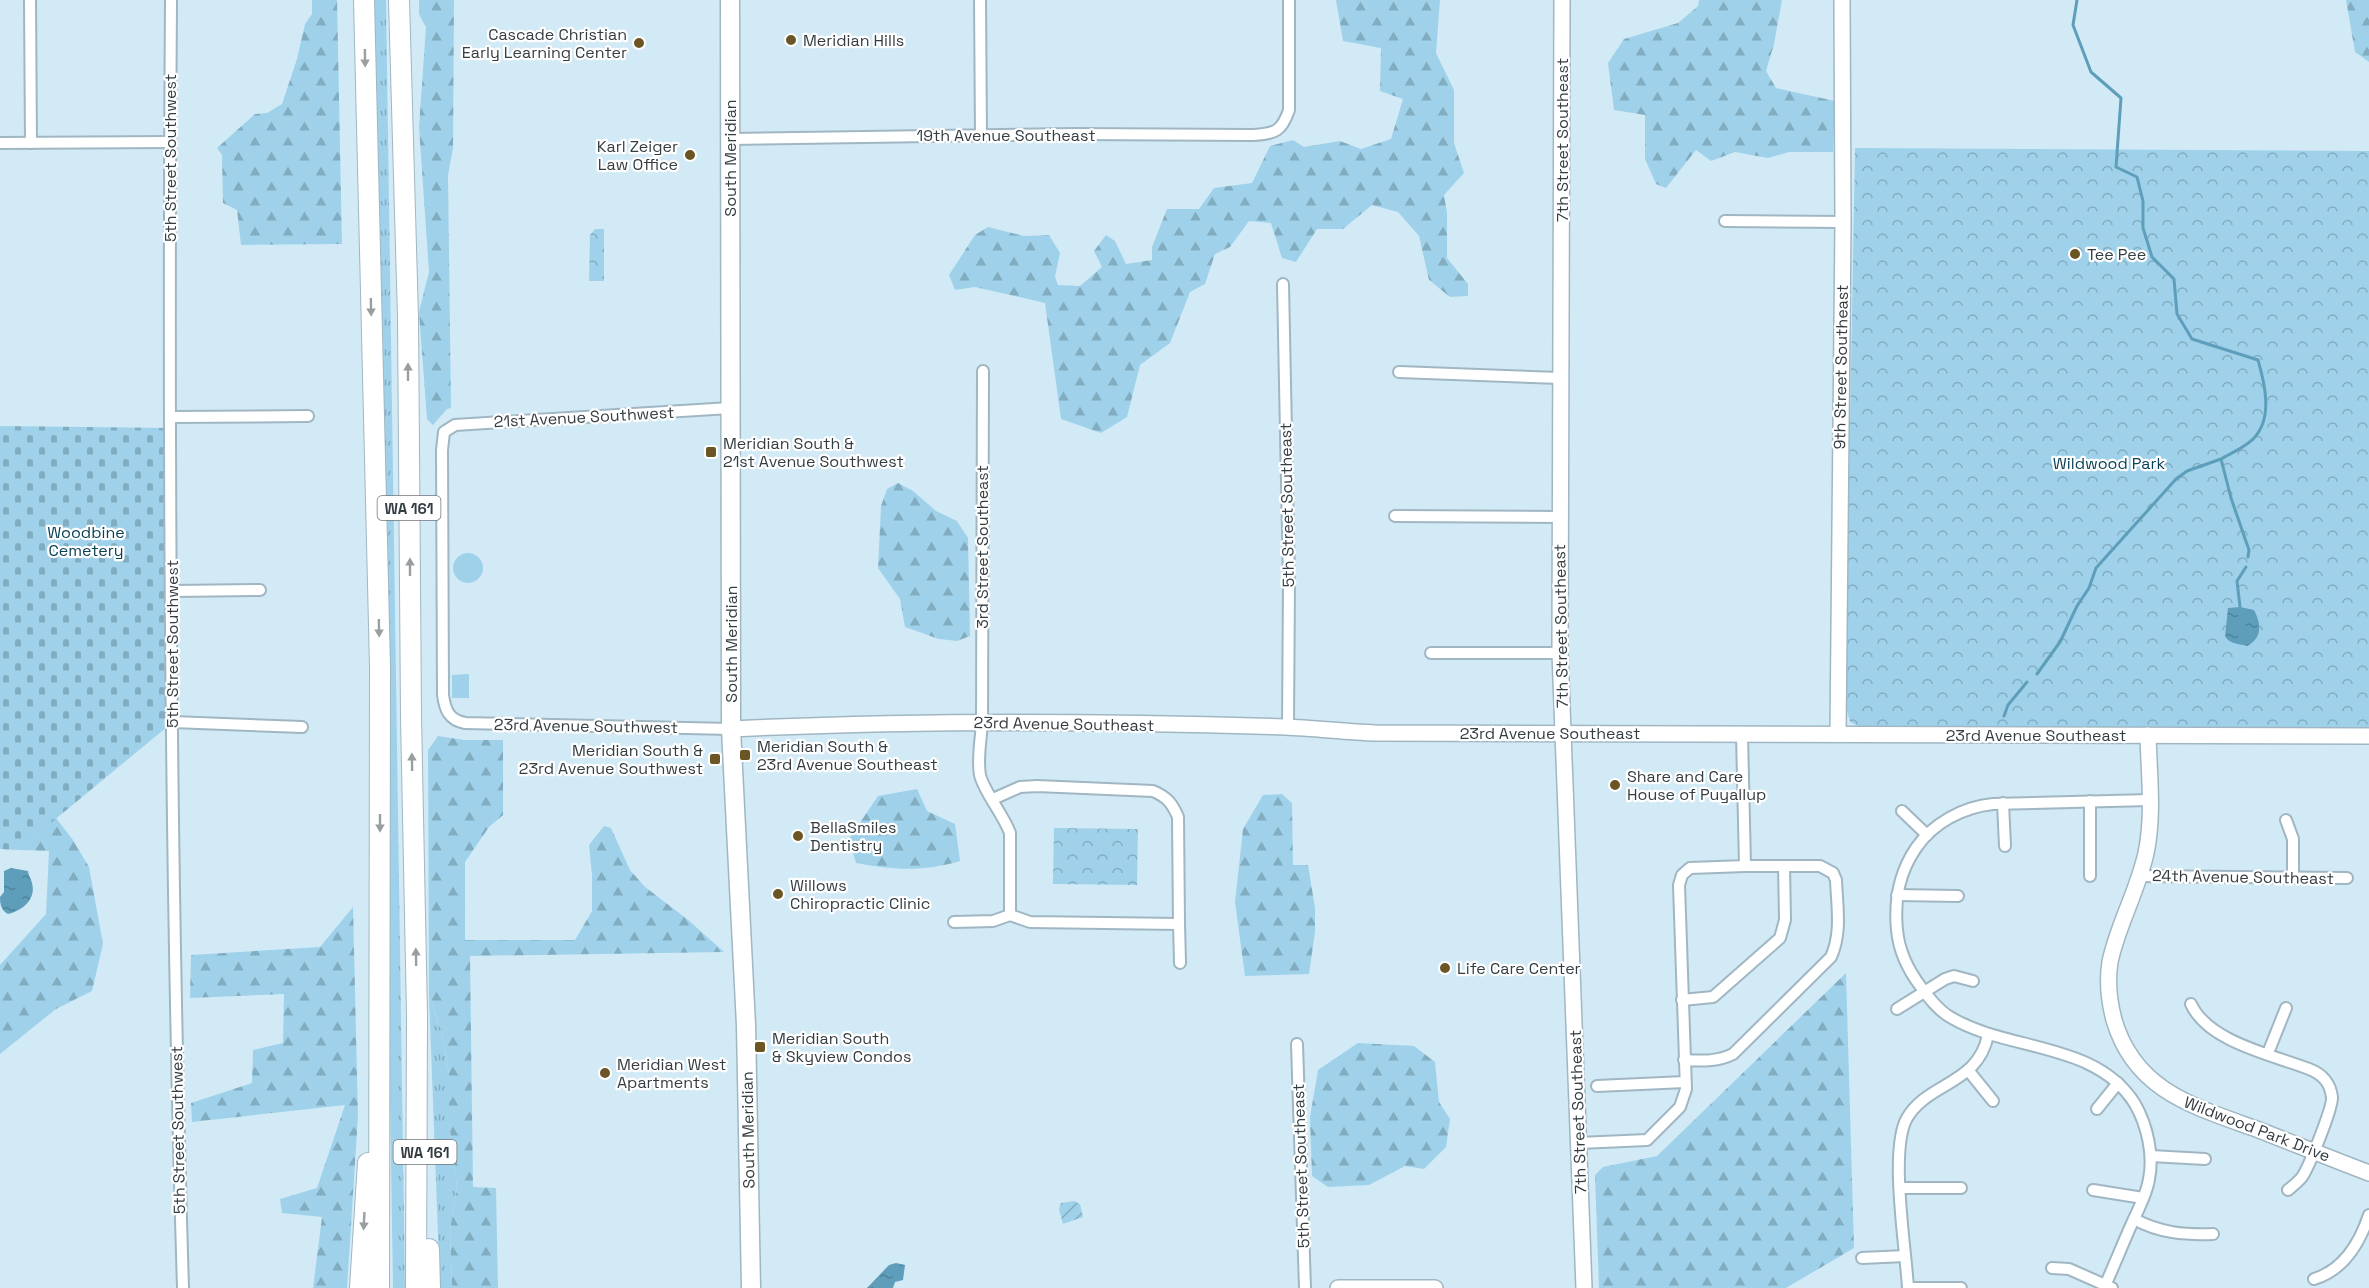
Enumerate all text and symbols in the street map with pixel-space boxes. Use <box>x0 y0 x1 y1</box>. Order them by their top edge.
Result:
place label: Cascade Christian Early Learning Center <box>462 24 627 63</box>
place label: Meridian Hills <box>803 30 904 51</box>
marker: Meridian Hills <box>784 33 798 47</box>
marker: Cascade Christian Early Learning Center <box>632 36 646 50</box>
one-way arrow <box>360 49 370 68</box>
street label: 7th Street Southeast <box>1552 58 1573 222</box>
street label: 5th Street Southwest <box>160 74 181 242</box>
street label: South Meridian <box>720 99 741 217</box>
street label: 19th Avenue Southeast <box>916 125 1096 146</box>
place label: Karl Zeiger Law Office <box>597 136 678 175</box>
marker: Karl Zeiger Law Office <box>683 148 697 162</box>
place label: Tee Pee <box>2087 244 2146 265</box>
marker: Tee Pee <box>2068 247 2082 261</box>
street label: 9th Street Southeast <box>1829 284 1853 450</box>
one-way arrow <box>367 297 376 316</box>
one-way arrow <box>403 362 413 381</box>
street label: 21st Avenue Southwest <box>493 402 675 432</box>
street label: 5th Street Southeast <box>1275 422 1299 588</box>
place label: Meridian South & 21st Avenue Southwest <box>723 433 904 472</box>
marker: Meridian South & 21st Avenue Southwest <box>704 445 718 459</box>
park label: Wildwood Park <box>2053 453 2166 474</box>
street label: 3rd Street Southeast <box>972 465 993 629</box>
road number: WA 161 <box>378 496 440 520</box>
park label: Woodbine Cemetery <box>47 522 125 561</box>
street label: 7th Street Southeast <box>1549 544 1573 708</box>
one-way arrow <box>405 557 415 576</box>
street label: 5th Street Southwest <box>162 560 183 728</box>
street label: South Meridian <box>721 585 742 703</box>
one-way arrow <box>374 618 384 637</box>
street label: 23rd Avenue Southeast <box>973 712 1155 736</box>
street label: 23rd Avenue Southwest <box>494 714 678 738</box>
street label: 23rd Avenue Southeast <box>1460 723 1640 744</box>
street label: 23rd Avenue Southeast <box>1946 725 2126 746</box>
place label: Meridian South & 23rd Avenue Southeast <box>757 736 938 775</box>
place label: Meridian South & 23rd Avenue Southwest <box>519 740 703 779</box>
marker: Meridian South & 23rd Avenue Southeast <box>738 748 752 762</box>
one-way arrow <box>407 752 417 771</box>
marker: Meridian South & 23rd Avenue Southwest <box>708 752 722 766</box>
place label: Share and Care House of Puyallup <box>1627 766 1766 805</box>
marker: Share and Care House of Puyallup <box>1608 778 1622 792</box>
one-way arrow <box>375 813 385 832</box>
place label: BellaSmiles Dentistry <box>810 817 896 856</box>
marker: BellaSmiles Dentistry <box>791 829 805 843</box>
street label: 24th Avenue Southeast <box>2152 865 2334 889</box>
place label: Willows Chiropractic Clinic <box>790 875 930 914</box>
marker: Willows Chiropractic Clinic <box>771 887 785 901</box>
one-way arrow <box>411 947 421 966</box>
place label: Life Care Center <box>1457 958 1581 979</box>
marker: Life Care Center <box>1438 961 1452 975</box>
place label: Meridian South & Skyview Condos <box>772 1028 911 1067</box>
street label: 7th Street Southeast <box>1565 1030 1591 1194</box>
marker: Meridian South & Skyview Condos <box>753 1040 767 1054</box>
street label: 5th Street Southwest <box>166 1046 190 1214</box>
place label: Meridian West Apartments <box>617 1054 726 1093</box>
marker: Meridian West Apartments <box>598 1066 612 1080</box>
street label: South Meridian <box>736 1071 760 1189</box>
street label: 5th Street Southeast <box>1288 1083 1314 1249</box>
street label: Wildwood Park Drive <box>2181 1091 2333 1167</box>
road number: WA 161 <box>394 1140 456 1164</box>
one-way arrow <box>359 1212 368 1231</box>

